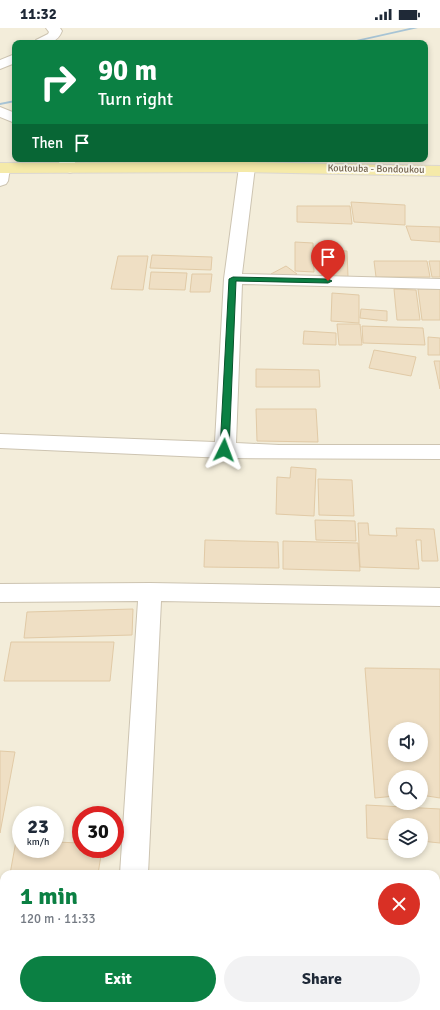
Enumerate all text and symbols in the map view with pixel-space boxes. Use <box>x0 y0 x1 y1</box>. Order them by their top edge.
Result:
text: 11:32 <box>20 5 57 23</box>
text: 90 m <box>98 54 157 88</box>
icon: right <box>32 56 84 108</box>
text: Turn right <box>98 88 173 110</box>
icon: arrive <box>71 132 93 154</box>
text: Then <box>32 134 63 152</box>
street label: Koutouba - Bondoukou <box>327 162 425 176</box>
pin <box>311 240 345 281</box>
icon: arrive <box>317 246 339 268</box>
position arrow <box>203 429 245 471</box>
map controls <box>388 722 428 858</box>
button: sound <box>388 722 428 762</box>
button: search <box>388 770 428 810</box>
speed limit sign: 30 <box>72 806 124 858</box>
text: 23 <box>27 814 49 839</box>
button: layers <box>388 818 428 858</box>
text: km/h <box>27 836 49 848</box>
text: 1 min <box>20 881 78 911</box>
button: close <box>378 883 420 925</box>
text: 120 m · 11:33 <box>20 911 96 927</box>
button: Exit <box>20 956 216 1002</box>
button: Share <box>224 956 420 1002</box>

